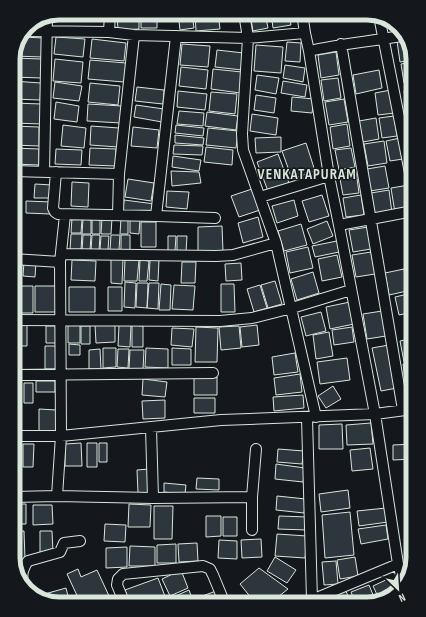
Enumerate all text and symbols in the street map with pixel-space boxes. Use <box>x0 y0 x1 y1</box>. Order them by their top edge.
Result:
district label: VENKATAPURAM <box>257 165 357 184</box>
north arrow <box>378 569 418 609</box>
text: N <box>396 590 407 605</box>

